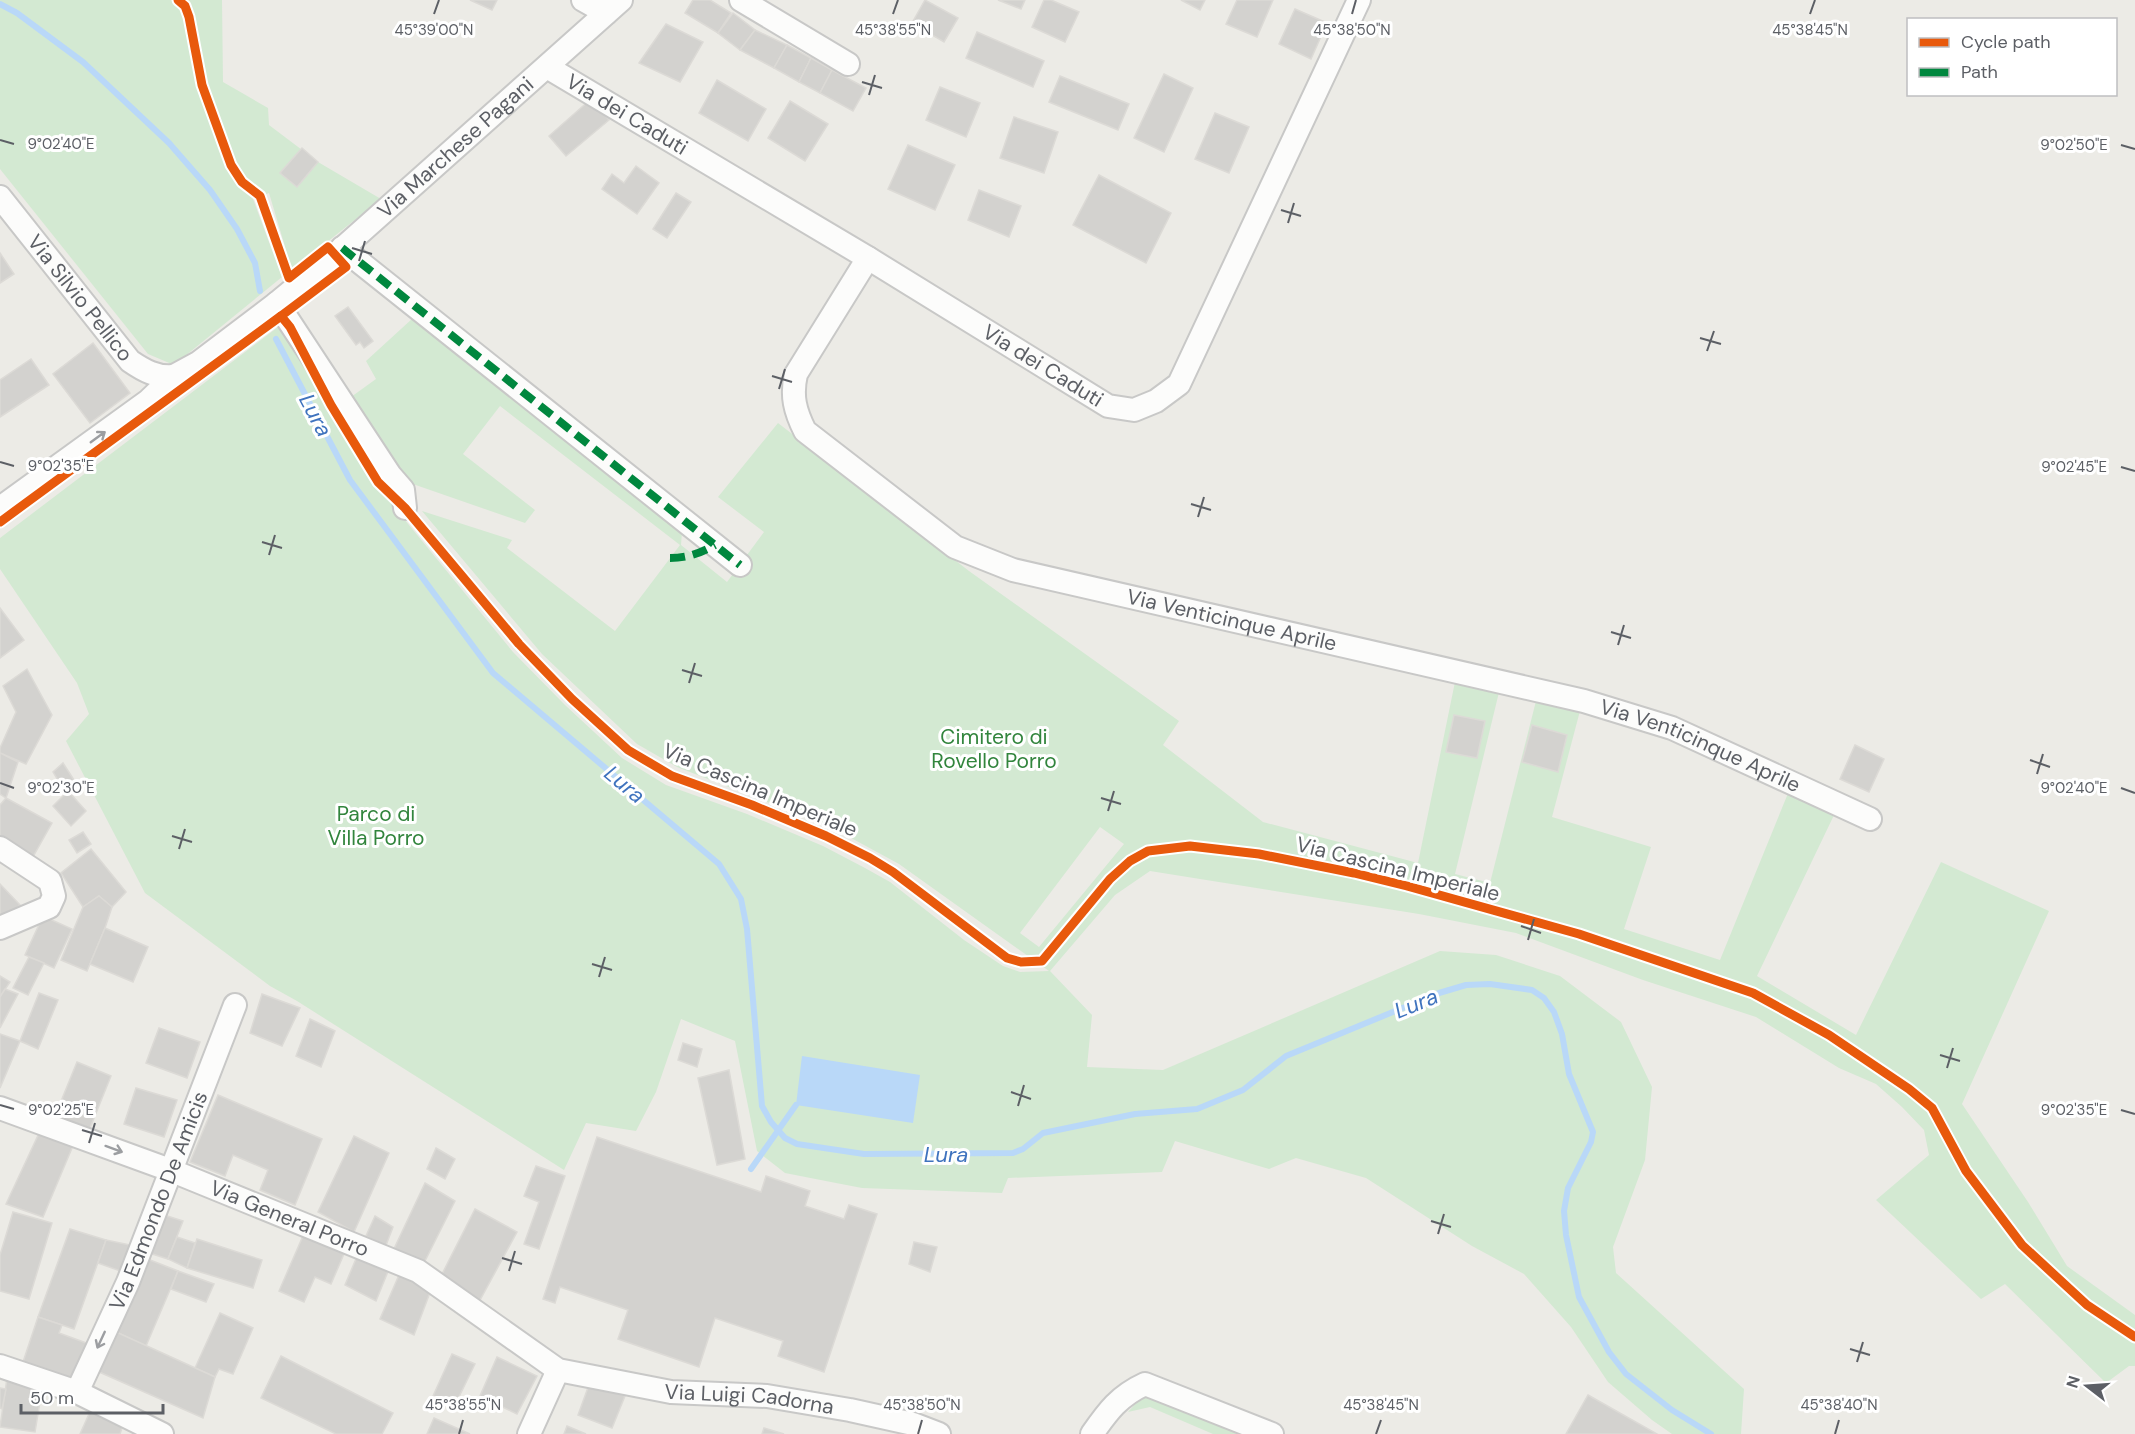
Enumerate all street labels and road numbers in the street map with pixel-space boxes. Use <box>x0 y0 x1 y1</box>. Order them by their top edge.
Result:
street label: Via dei Caduti <box>561 68 693 162</box>
street label: Via Marchese Pagani <box>372 70 540 225</box>
street label: Via Silvio Pellico <box>21 229 139 367</box>
street label: Via dei Caduti <box>977 318 1109 414</box>
street label: Via Venticinque Aprile <box>1124 583 1339 658</box>
street label: Via Venticinque Aprile <box>1596 693 1805 799</box>
street label: Via Cascina Imperiale <box>658 736 862 844</box>
street label: Via Cascina Imperiale <box>1293 830 1503 908</box>
street label: Via Edmondo De Amicis <box>103 1087 214 1315</box>
street label: Via General Porro <box>206 1174 373 1264</box>
street label: Via Luigi Cadorna <box>664 1378 836 1421</box>

